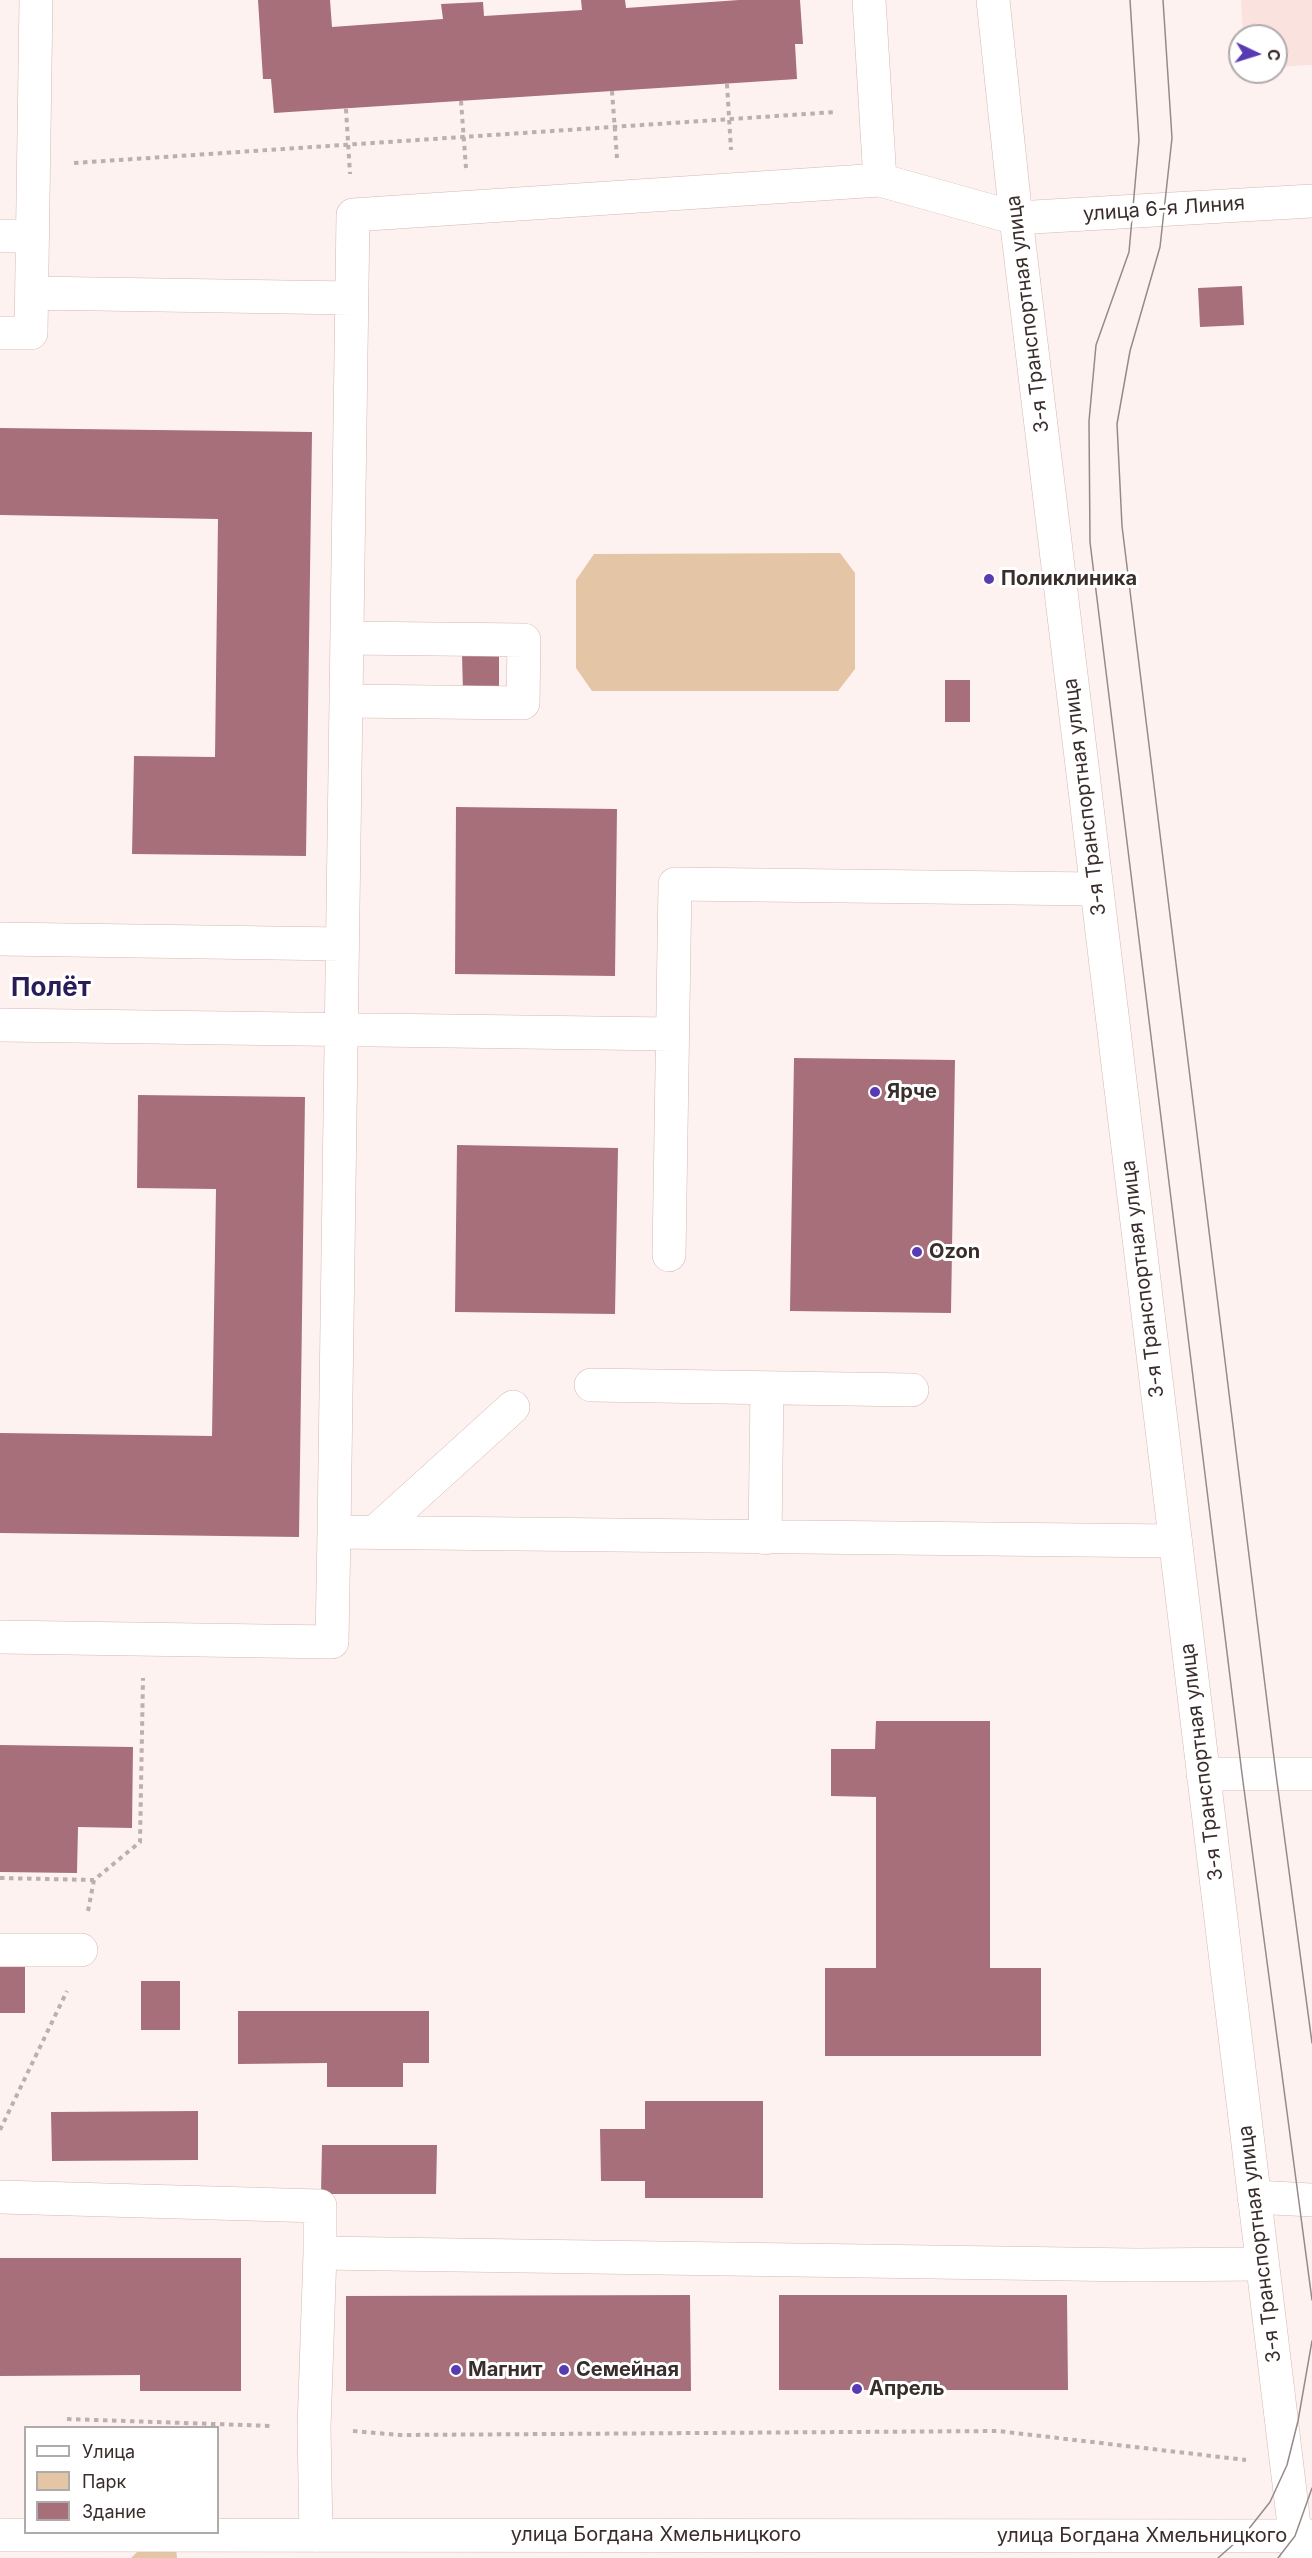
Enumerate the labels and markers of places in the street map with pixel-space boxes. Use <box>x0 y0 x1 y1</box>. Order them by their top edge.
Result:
place label: Поликлиника <box>1001 567 1137 591</box>
marker: Поликлиника <box>982 572 996 586</box>
place label: Ярче <box>887 1080 937 1104</box>
marker: Ярче <box>868 1085 882 1099</box>
place label: Ozon <box>929 1240 980 1264</box>
marker: Ozon <box>910 1245 924 1259</box>
place label: Магнит <box>468 2358 543 2382</box>
place label: Семейная <box>576 2358 679 2382</box>
marker: Магнит <box>449 2363 463 2377</box>
marker: Семейная <box>557 2363 571 2377</box>
place label: Апрель <box>869 2377 945 2401</box>
marker: Апрель <box>850 2382 864 2396</box>

